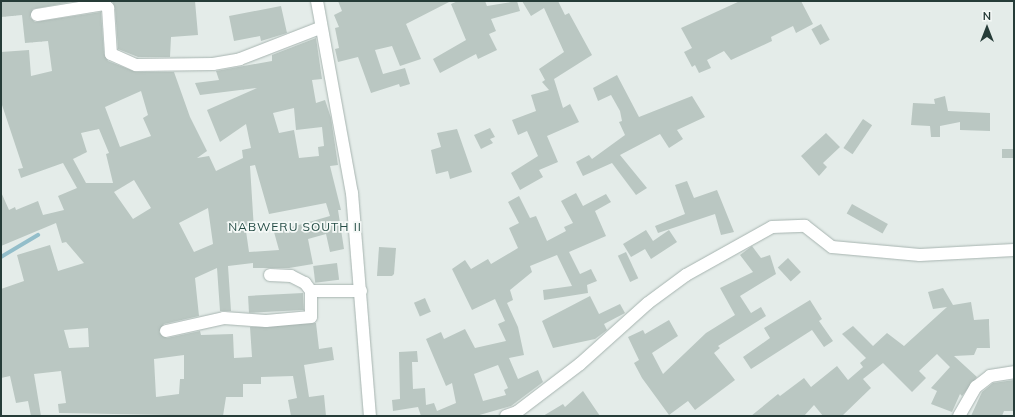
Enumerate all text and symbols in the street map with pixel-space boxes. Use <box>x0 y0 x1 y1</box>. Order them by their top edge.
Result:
north arrow <box>967 8 1007 48</box>
text: N <box>983 9 991 23</box>
district label: NABWERU SOUTH II <box>228 220 362 234</box>

